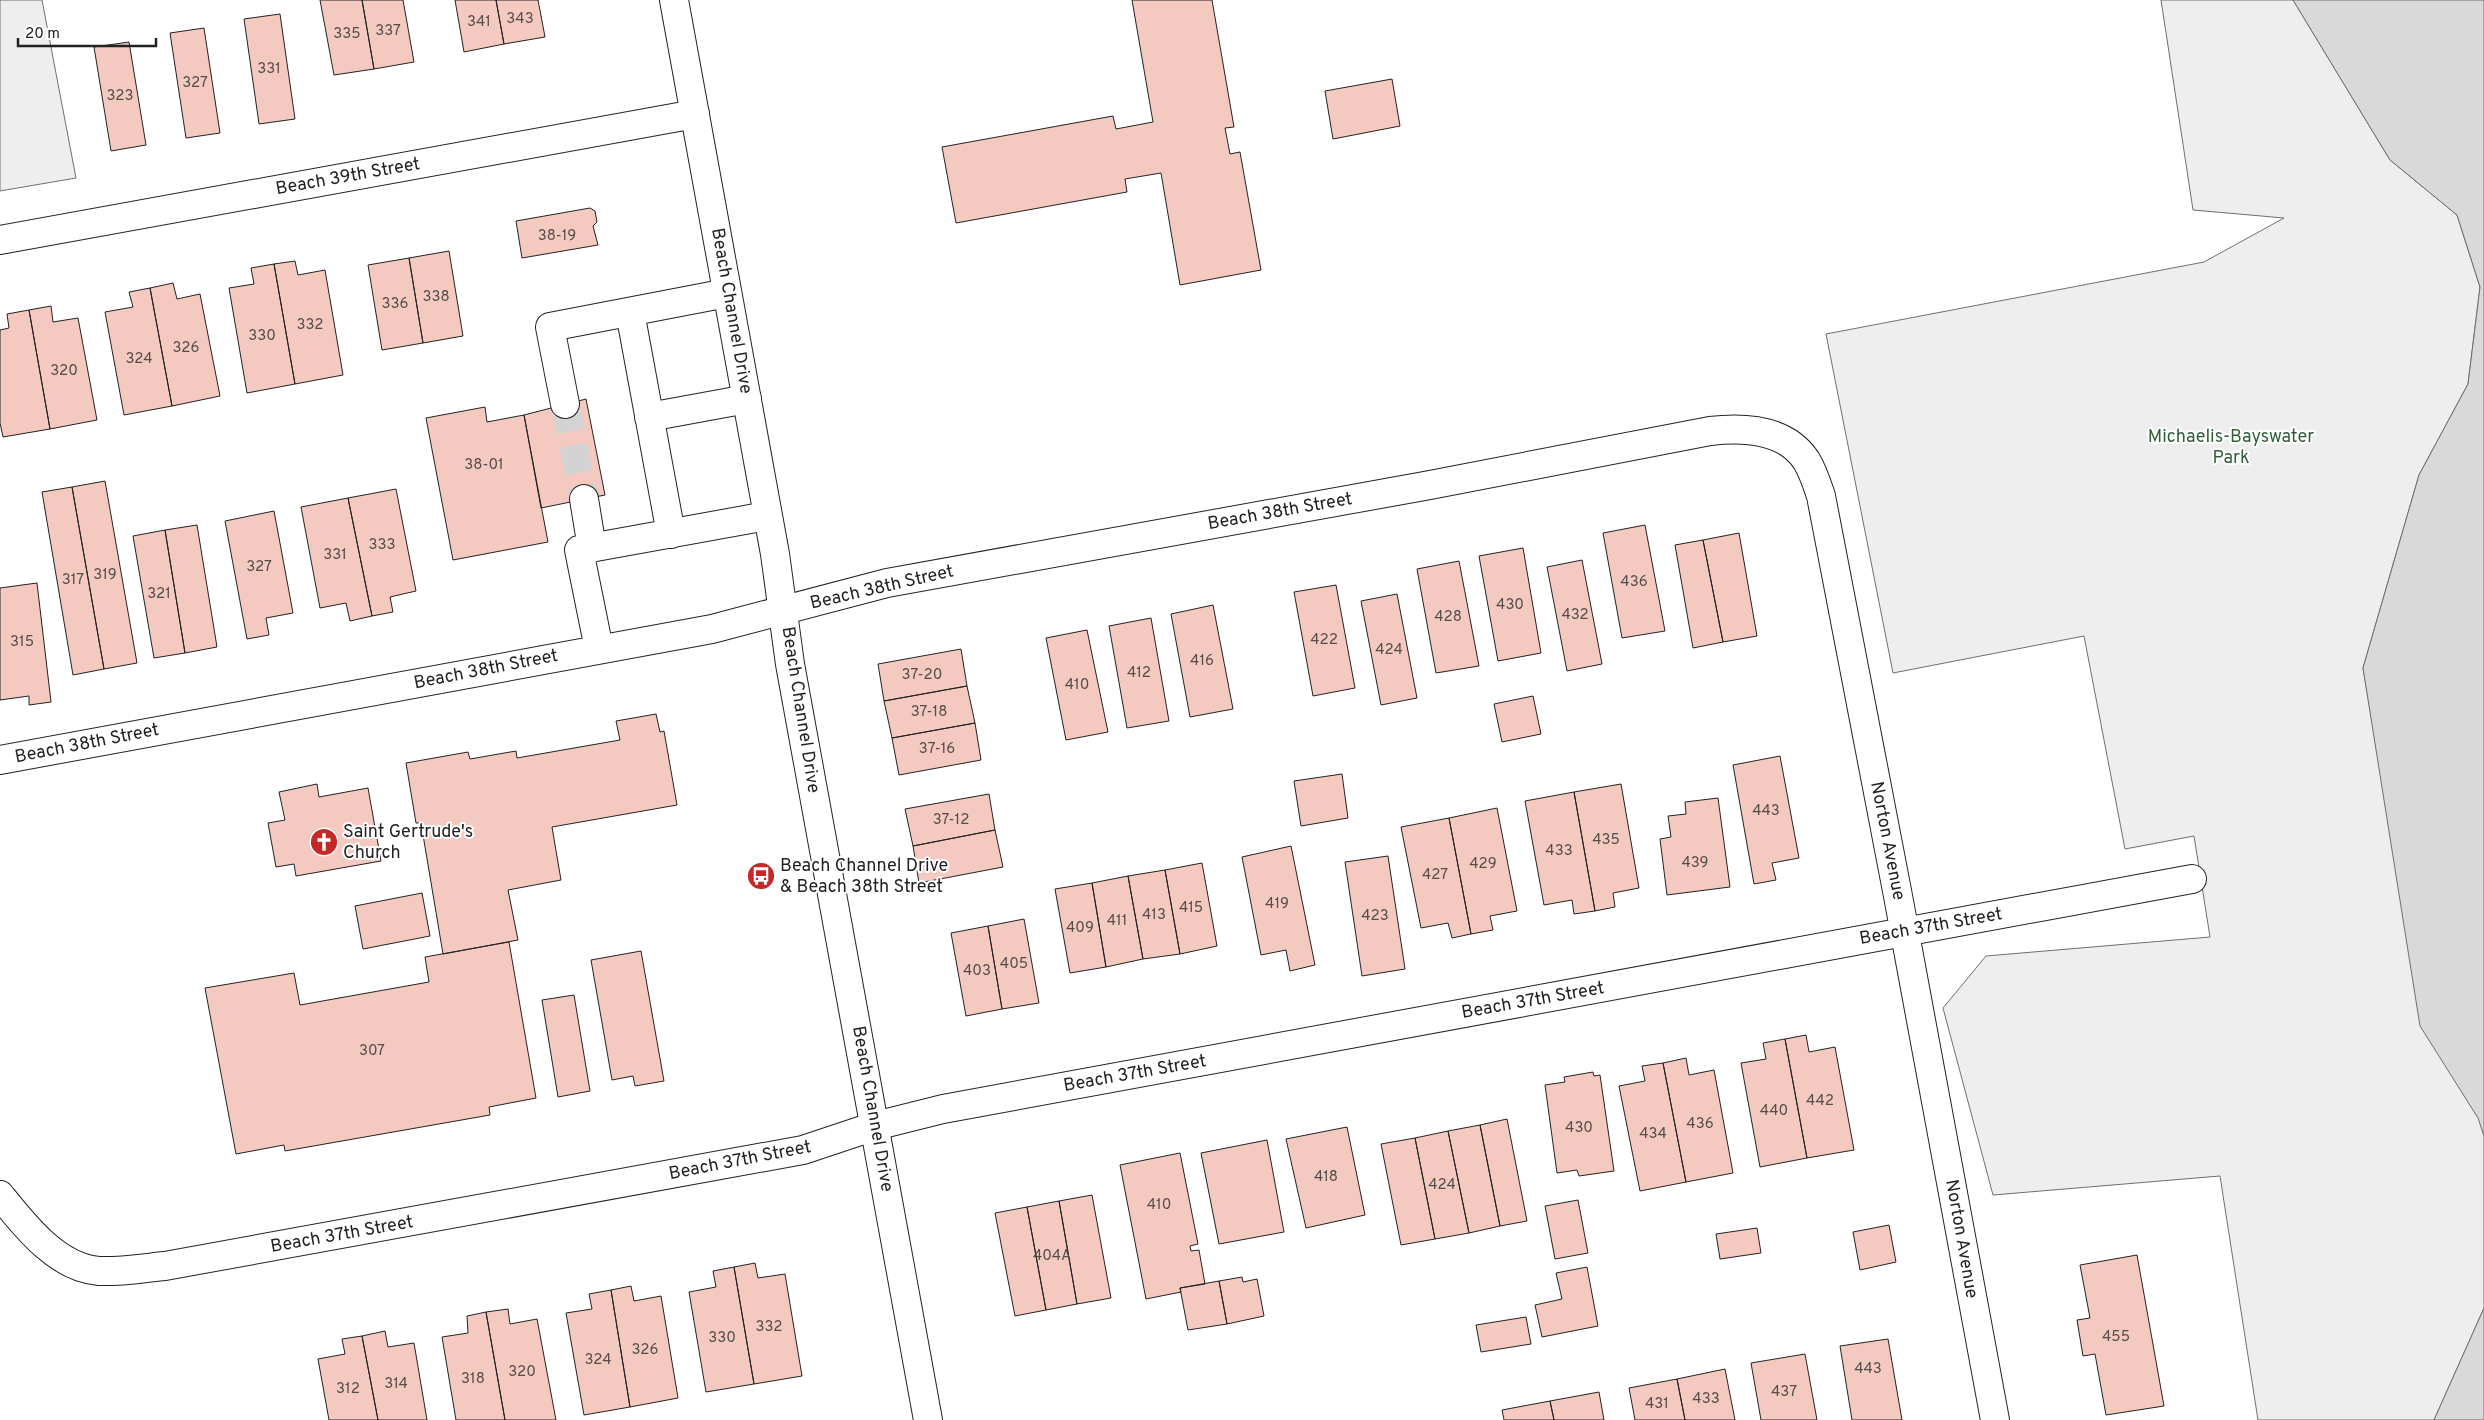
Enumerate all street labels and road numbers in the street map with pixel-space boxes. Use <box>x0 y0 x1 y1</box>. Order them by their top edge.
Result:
street label: Beach 39th Street <box>274 153 422 201</box>
street label: Beach Channel Drive <box>705 226 757 396</box>
street label: Beach 38th Street <box>1206 488 1354 536</box>
street label: Beach 38th Street <box>808 560 956 616</box>
street label: Beach Channel Drive <box>775 625 825 795</box>
street label: Beach 38th Street <box>412 645 560 695</box>
street label: Beach 38th Street <box>13 719 161 769</box>
street label: Norton Avenue <box>1864 780 1910 902</box>
street label: Beach 37th Street <box>1858 903 2004 951</box>
street label: Beach 37th Street <box>1460 977 1606 1025</box>
street label: Beach Channel Drive <box>846 1024 898 1194</box>
street label: Beach 37th Street <box>1062 1050 1208 1098</box>
street label: Beach 37th Street <box>667 1136 813 1186</box>
street label: Norton Avenue <box>1939 1178 1983 1300</box>
street label: Beach 37th Street <box>269 1211 415 1259</box>

